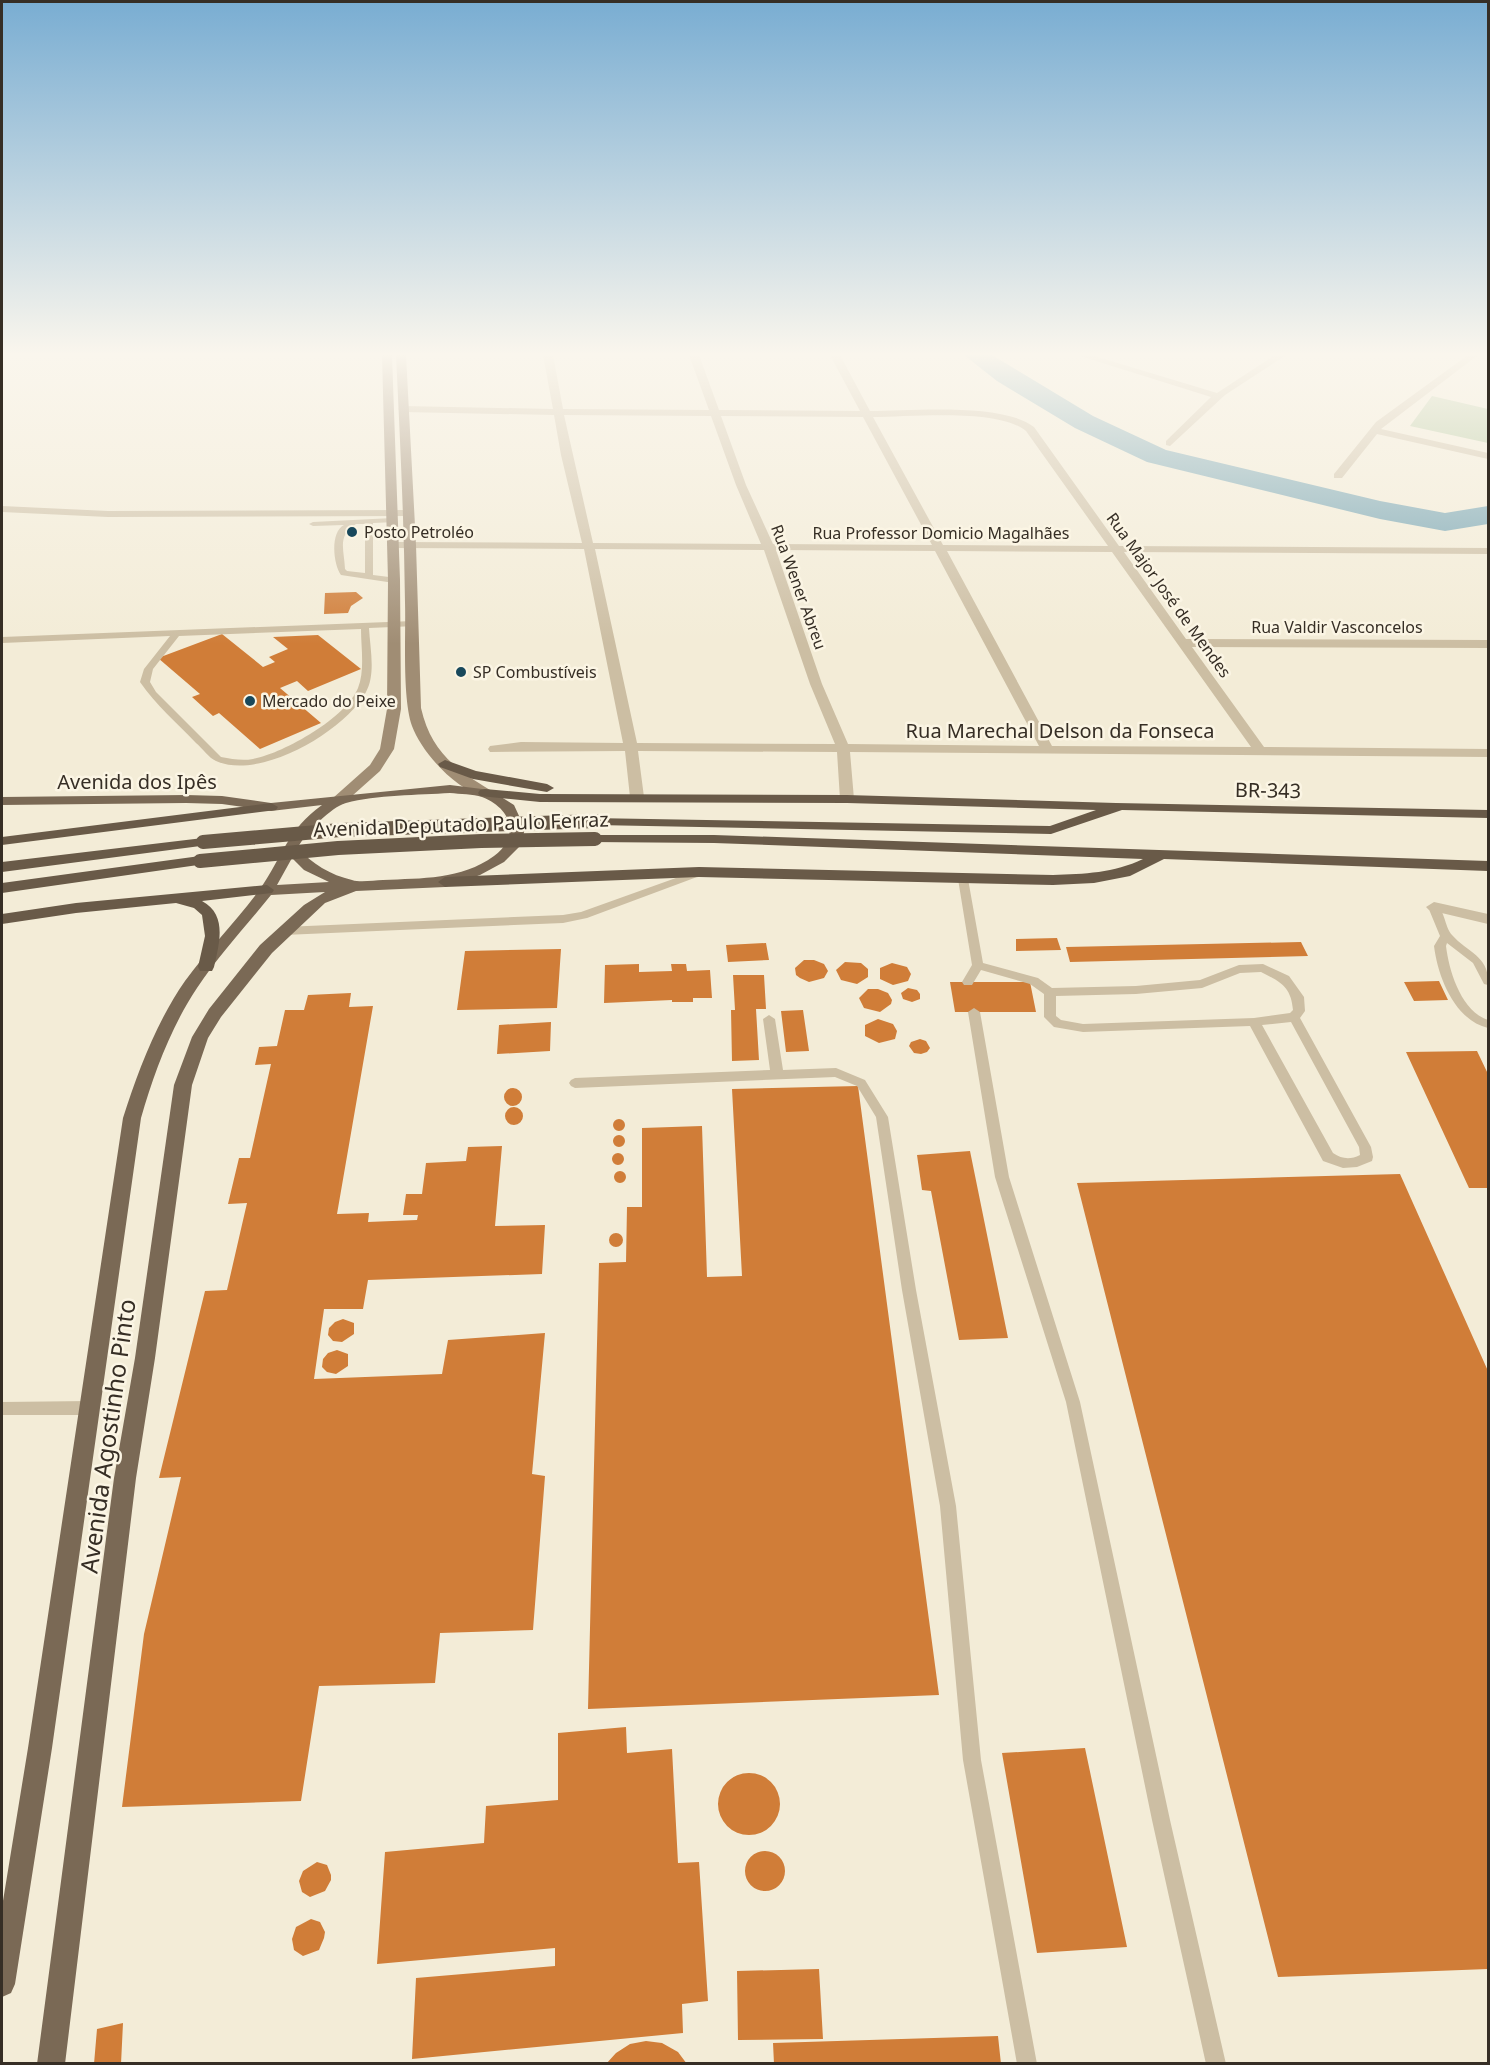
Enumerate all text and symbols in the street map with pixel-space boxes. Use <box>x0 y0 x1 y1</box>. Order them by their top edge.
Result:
street label: Rua Major José de Mendes <box>1102 508 1236 682</box>
place label: Posto Petroléo <box>364 521 474 543</box>
street label: Rua Wener Abreu <box>766 521 832 653</box>
street label: Rua Professor Domicio Magalhães <box>812 522 1070 544</box>
marker: Posto Petroléo <box>345 525 359 539</box>
street label: Rua Valdir Vasconcelos <box>1251 616 1423 638</box>
place label: SP Combustíveis <box>473 661 597 683</box>
marker: SP Combustíveis <box>454 665 468 679</box>
place label: Mercado do Peixe <box>262 690 396 712</box>
marker: Mercado do Peixe <box>243 694 257 708</box>
street label: Rua Marechal Delson da Fonseca <box>906 717 1214 744</box>
street label: Avenida dos Ipês <box>57 768 217 795</box>
street label: BR-343 <box>1235 776 1301 804</box>
street label: Avenida Deputado Paulo Ferraz <box>313 805 609 843</box>
street label: Avenida Agostinho Pinto <box>71 1297 143 1575</box>

